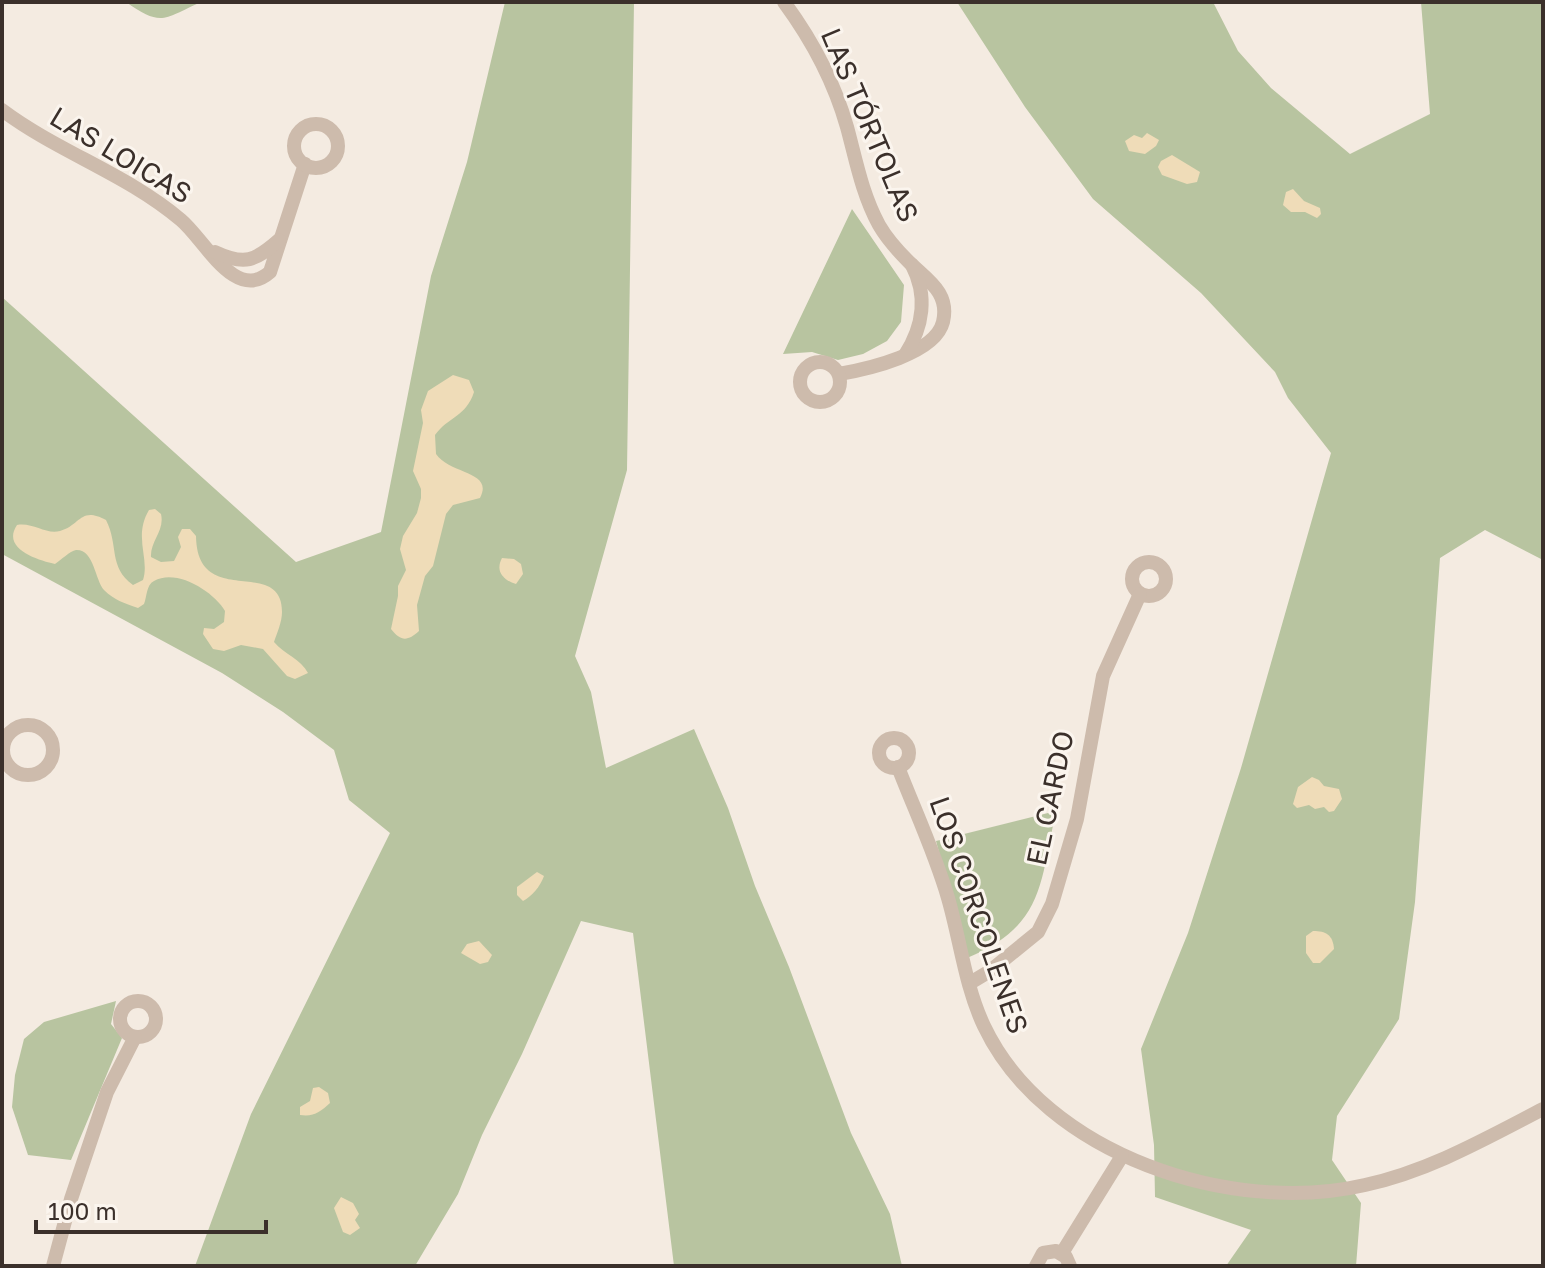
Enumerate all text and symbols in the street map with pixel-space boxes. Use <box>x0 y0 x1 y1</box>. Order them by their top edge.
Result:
street label: LAS TÓRTOLAS <box>815 23 926 227</box>
street label: LAS LOICAS <box>44 99 198 210</box>
street label: EL CARDO <box>1019 728 1080 868</box>
street label: LOS CORCOLENES <box>923 792 1036 1038</box>
scale bar <box>36 1184 266 1234</box>
text: 100 m <box>48 1196 117 1225</box>

